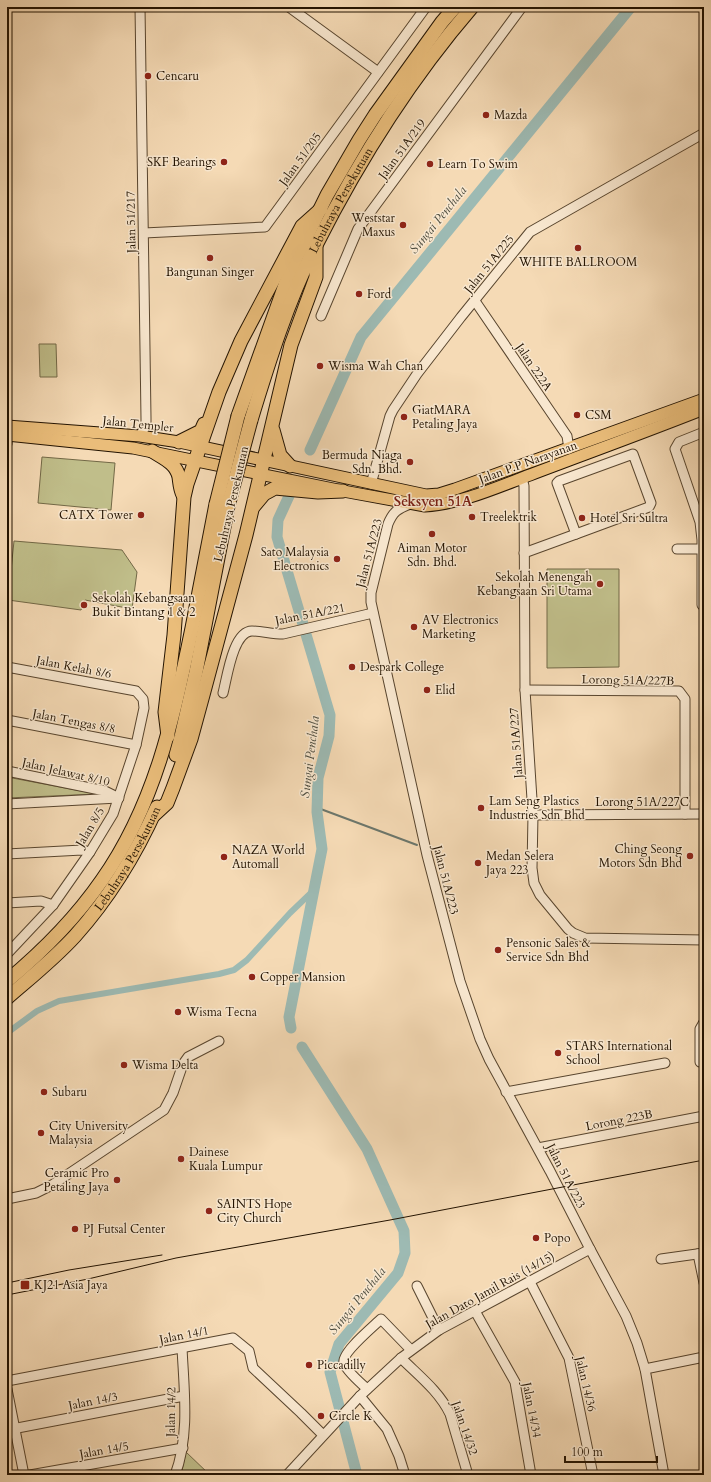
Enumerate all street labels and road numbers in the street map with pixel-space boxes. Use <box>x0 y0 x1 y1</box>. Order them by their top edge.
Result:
street label: Jalan 51A/219 <box>374 116 429 184</box>
street label: Jalan 51/205 <box>274 129 325 190</box>
street label: Lebuhraya Persekutuan <box>305 144 377 256</box>
street label: Jalan 51/217 <box>122 191 140 255</box>
street label: Jalan 51A/225 <box>459 231 517 298</box>
street label: Jalan 222A <box>511 338 556 394</box>
street label: Jalan Templer <box>100 412 175 436</box>
street label: Jalan P.P Narayanan <box>475 437 579 488</box>
street label: Lebuhraya Persekutuan <box>210 444 252 563</box>
street label: Jalan 51A/223 <box>352 517 386 591</box>
street label: Jalan 51A/221 <box>272 599 346 629</box>
street label: Jalan Kelah 8/6 <box>33 652 113 682</box>
street label: Lorong 51A/227B <box>582 671 674 689</box>
street label: Jalan Tengas 8/8 <box>29 705 117 737</box>
street label: Jalan 51A/227 <box>506 707 527 781</box>
street label: Jalan Jelawat 8/10 <box>19 754 111 790</box>
street label: Lorong 51A/227C <box>595 794 689 810</box>
street label: Jalan 8/5 <box>71 804 108 852</box>
street label: Lebuhraya Persekutuan <box>91 804 164 914</box>
street label: Jalan 51A/223 <box>429 842 462 916</box>
street label: Lorong 223B <box>584 1106 654 1134</box>
street label: Jalan 51A/223 <box>542 1139 589 1211</box>
street label: Jalan Dato Jamil Rais (14/15) <box>421 1248 557 1333</box>
street label: Jalan 14/1 <box>156 1322 210 1348</box>
street label: Jalan 14/36 <box>571 1353 600 1413</box>
street label: Jalan 14/34 <box>518 1379 545 1439</box>
street label: Jalan 14/2 <box>163 1387 179 1439</box>
street label: Jalan 14/3 <box>65 1388 119 1414</box>
street label: Jalan 14/32 <box>448 1397 482 1457</box>
street label: Jalan 14/5 <box>76 1438 130 1463</box>

